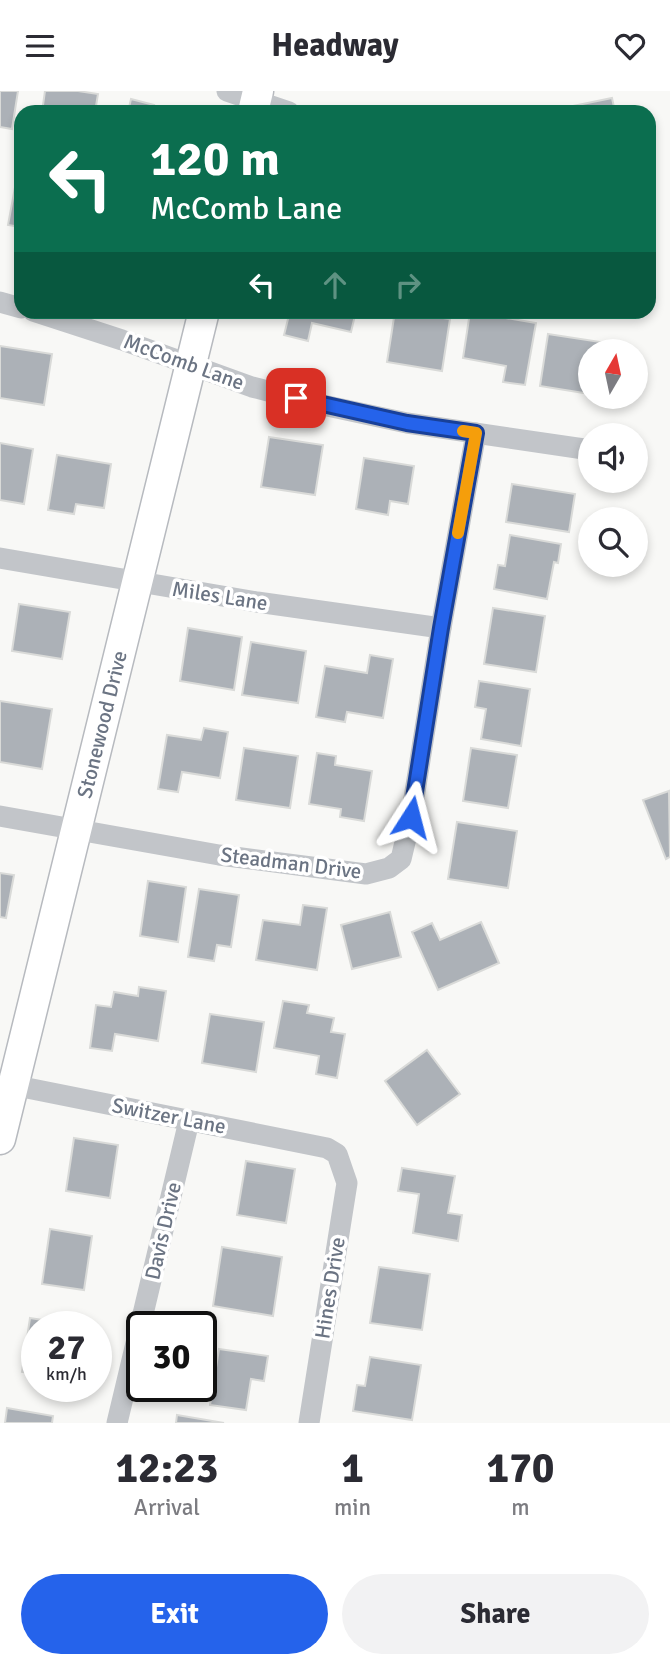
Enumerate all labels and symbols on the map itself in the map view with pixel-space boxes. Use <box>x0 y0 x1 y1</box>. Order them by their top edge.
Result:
street label: McComb Lane <box>120 328 248 396</box>
north arrow <box>578 339 648 409</box>
pin <box>266 368 326 428</box>
street label: Miles Lane <box>170 576 270 616</box>
street label: Stonewood Drive <box>71 648 133 801</box>
position arrow <box>374 780 448 854</box>
street label: Steadman Drive <box>219 841 363 885</box>
street label: Switzer Lane <box>110 1092 228 1140</box>
street label: Davis Drive <box>139 1180 187 1282</box>
street label: Hines Drive <box>309 1235 351 1341</box>
speed limit sign: 30 <box>126 1311 217 1402</box>

